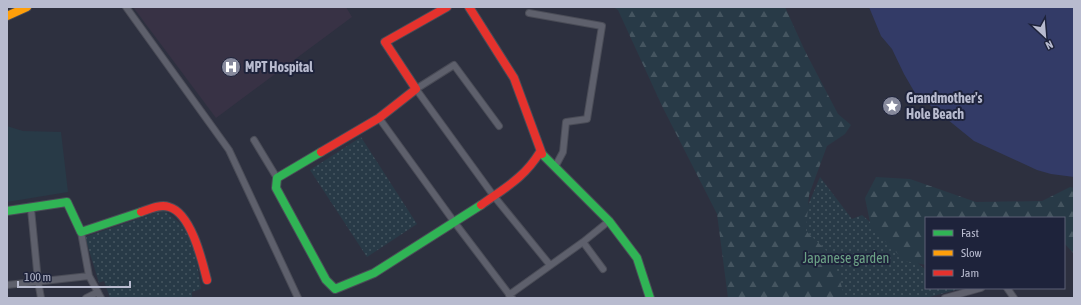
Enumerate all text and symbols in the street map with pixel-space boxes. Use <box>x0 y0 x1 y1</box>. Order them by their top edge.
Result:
north arrow <box>1025 16 1065 56</box>
text: N <box>1044 38 1055 52</box>
hospital icon: MPT Hospital <box>220 56 242 78</box>
place label: MPT Hospital <box>245 59 313 75</box>
place label: Grandmother's Hole Beach <box>906 90 982 122</box>
place icon: Grandmother's Hole Beach <box>881 95 903 117</box>
legend <box>925 217 1065 289</box>
text: Fast <box>961 226 979 240</box>
text: Slow <box>961 246 982 260</box>
park label: Japanese garden <box>803 250 889 266</box>
scale bar <box>18 263 130 289</box>
text: Jam <box>961 266 979 280</box>
text: 100 m <box>24 270 51 284</box>

